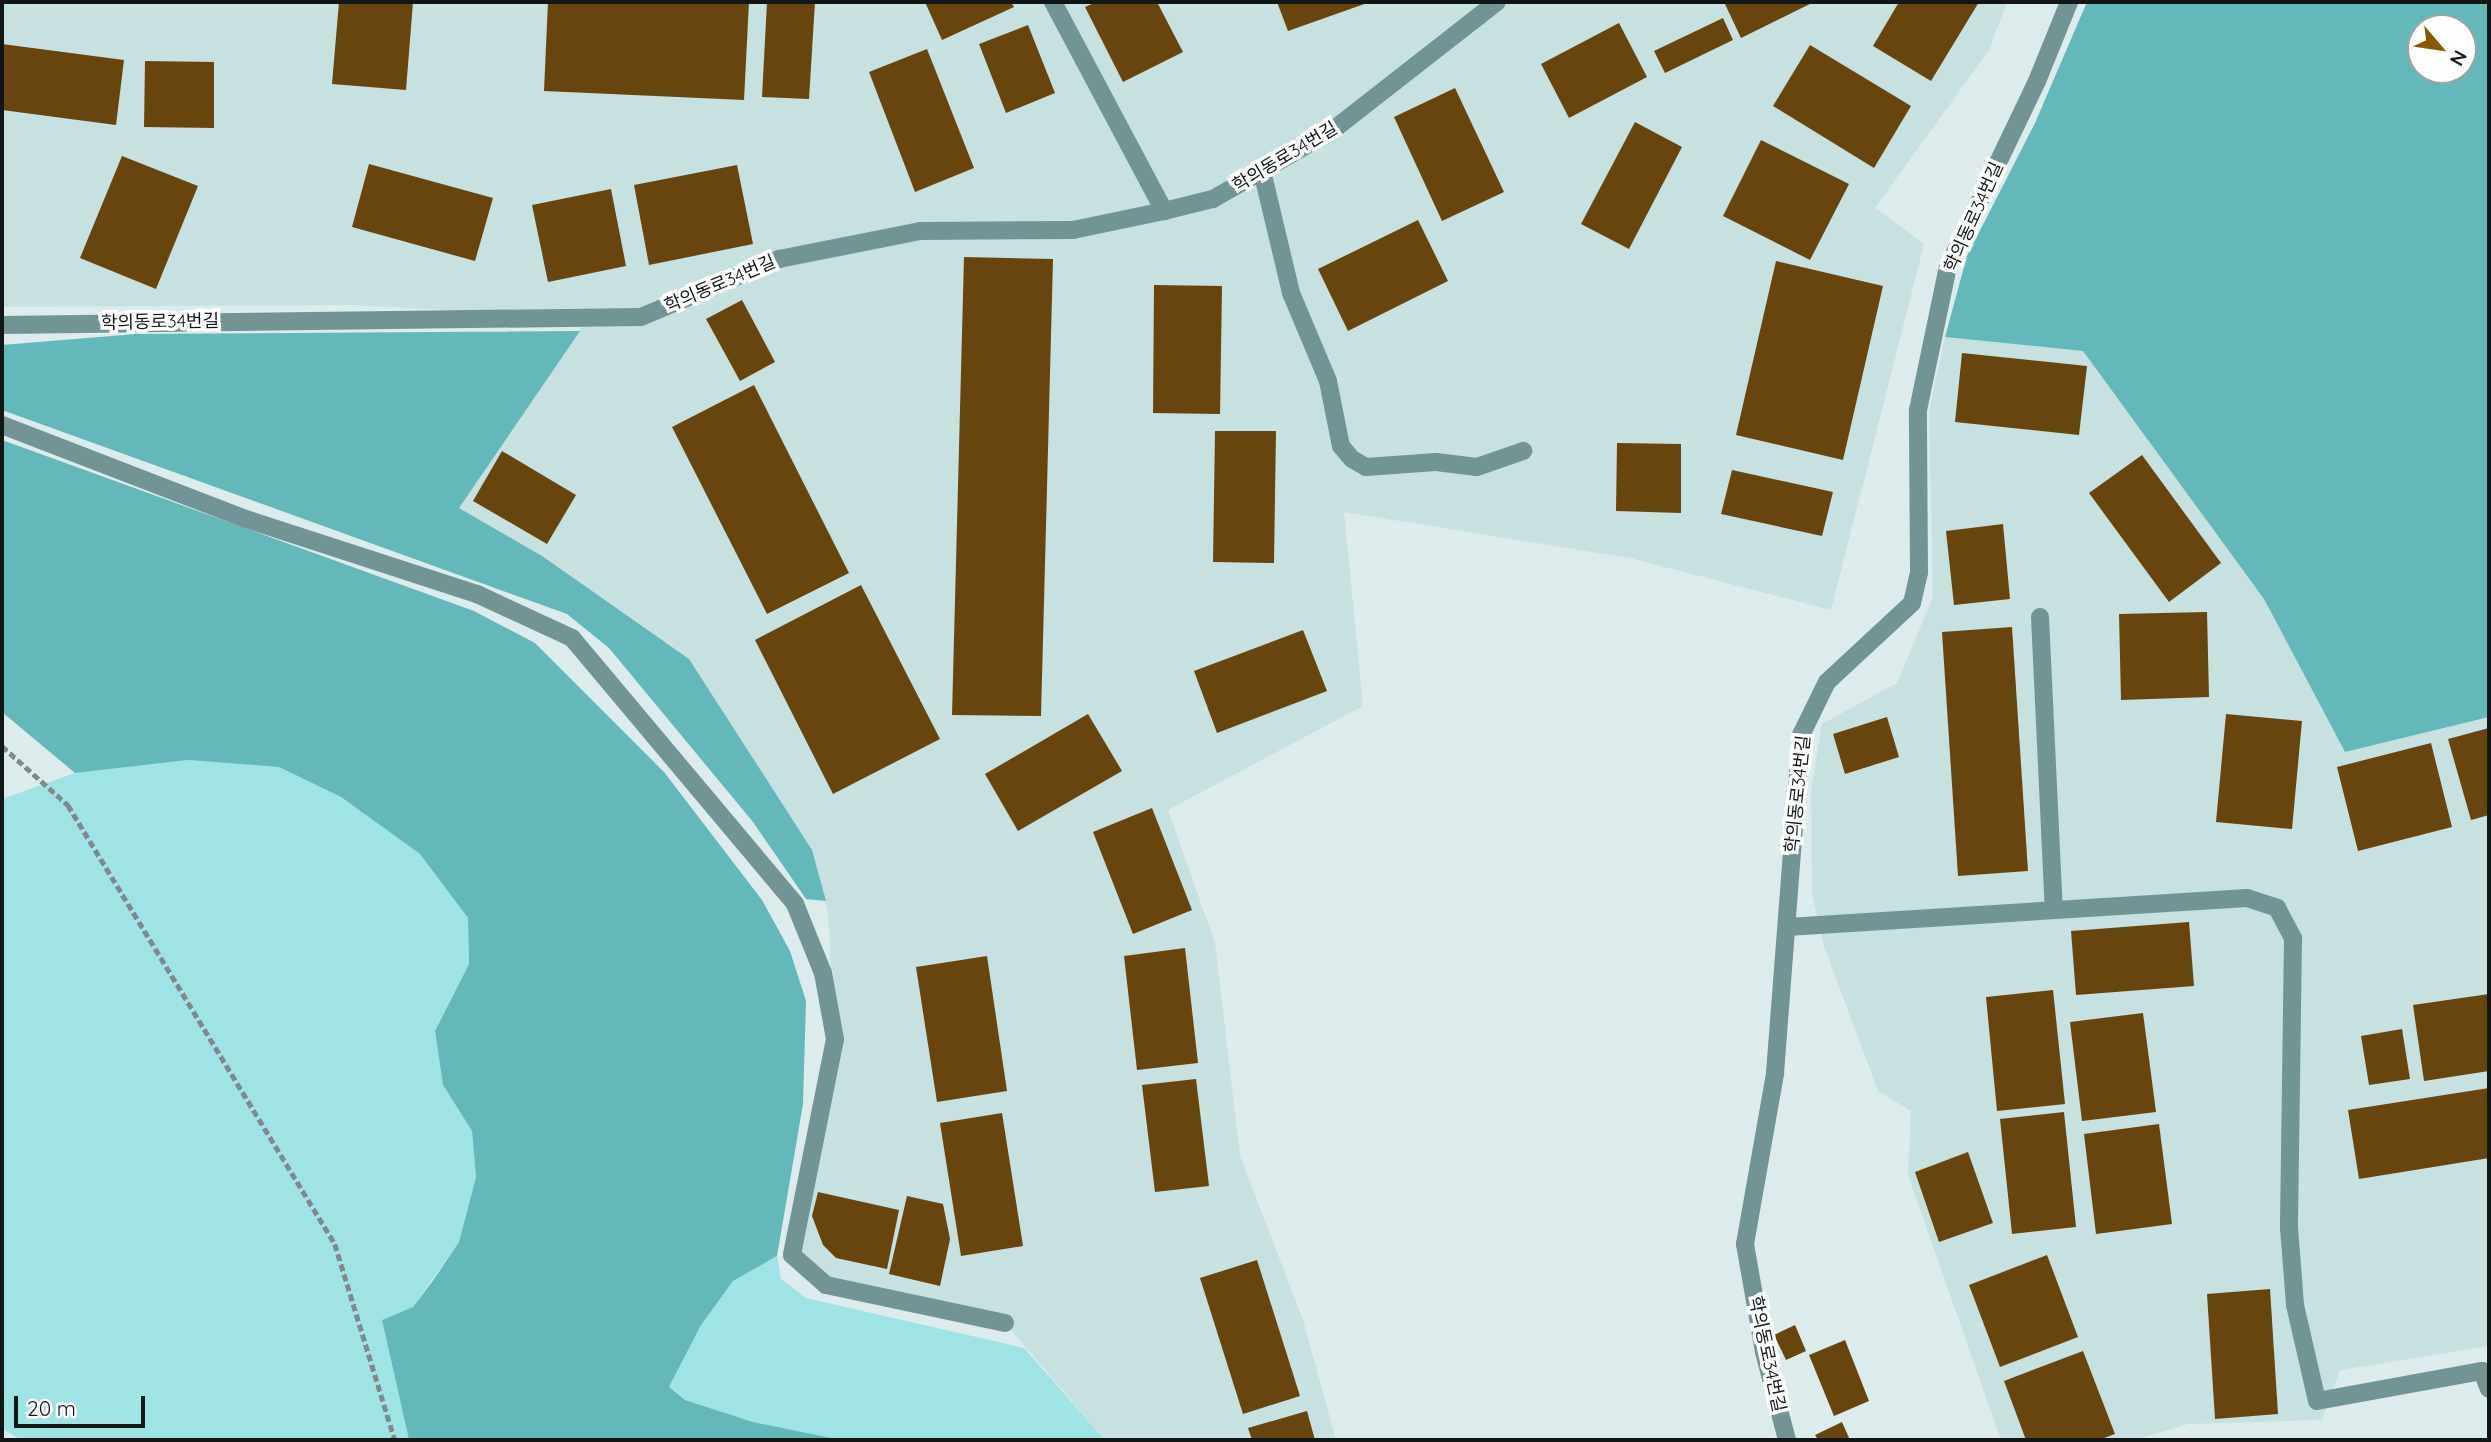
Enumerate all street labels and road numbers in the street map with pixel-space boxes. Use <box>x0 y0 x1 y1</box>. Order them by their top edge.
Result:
street label: 학의동로34번길 <box>1229 117 1341 197</box>
street label: 학의동로34번길 <box>1940 159 2008 275</box>
street label: 학의동로34번길 <box>661 251 779 317</box>
street label: 학의동로34번길 <box>101 310 219 334</box>
street label: 학의동로34번길 <box>1781 734 1815 854</box>
street label: 학의동로34번길 <box>1744 1294 1790 1414</box>

